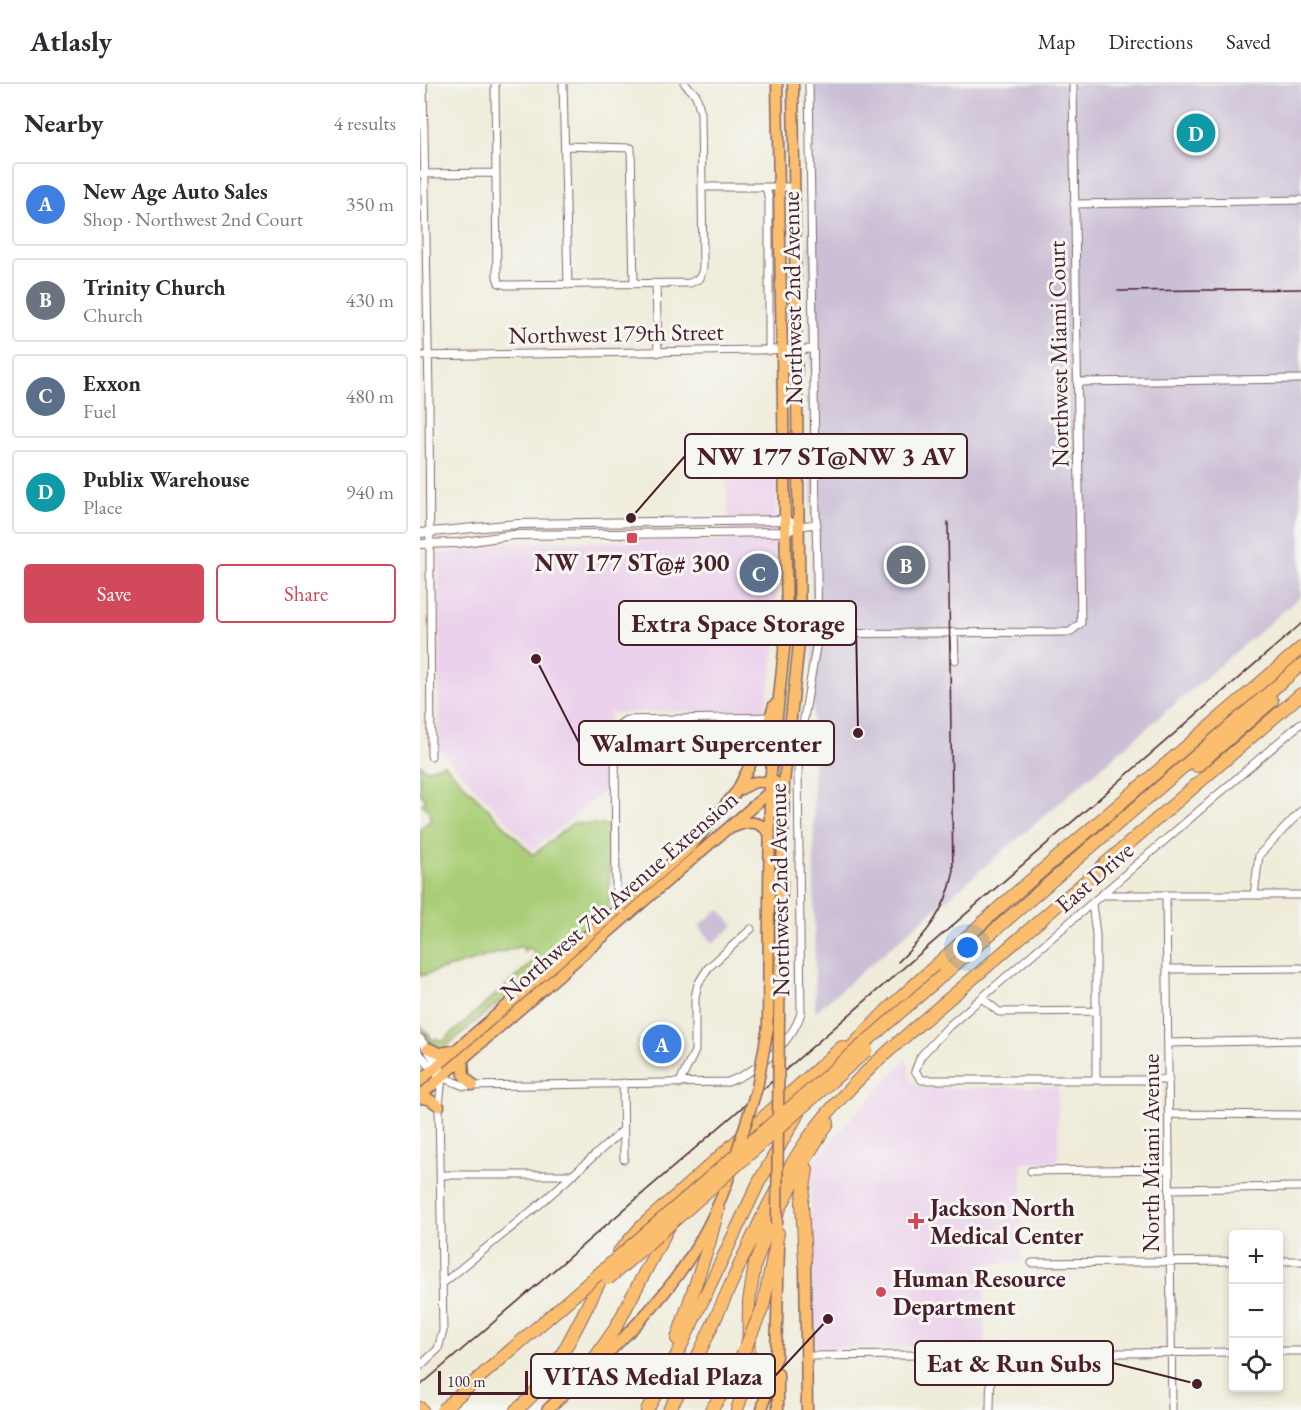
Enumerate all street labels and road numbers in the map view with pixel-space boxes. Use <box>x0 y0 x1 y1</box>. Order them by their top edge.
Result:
street label: Northwest 2nd Avenue <box>775 191 809 405</box>
street label: Northwest Miami Court <box>1041 240 1075 468</box>
street label: Northwest 179th Street <box>508 316 724 350</box>
street label: Northwest 7th Avenue Extension <box>494 783 745 1007</box>
street label: Northwest 2nd Avenue <box>762 783 796 997</box>
street label: East Drive <box>1048 835 1140 919</box>
street label: North Miami Avenue <box>1135 1054 1166 1252</box>

